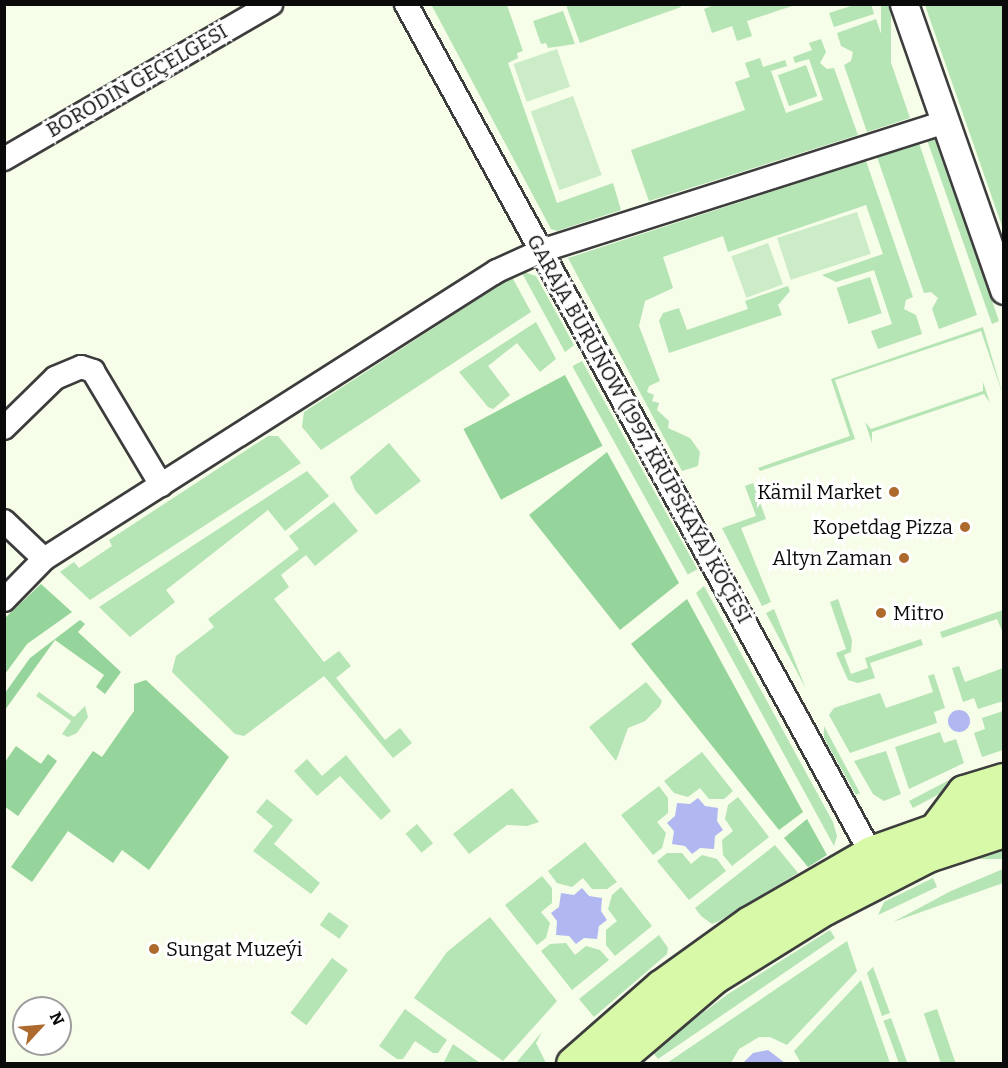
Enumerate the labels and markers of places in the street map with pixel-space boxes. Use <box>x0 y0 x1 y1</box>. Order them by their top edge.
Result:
place label: Kämil Market <box>757 480 882 504</box>
marker: Kämil Market <box>887 485 901 499</box>
place label: Kopetdag Pizza <box>813 515 953 539</box>
marker: Kopetdag Pizza <box>958 520 972 534</box>
place label: Altyn Zaman <box>772 546 892 570</box>
marker: Altyn Zaman <box>897 551 911 565</box>
place label: Mitro <box>893 601 944 625</box>
marker: Mitro <box>874 606 888 620</box>
place label: Sungat Muzeýi <box>166 937 302 961</box>
marker: Sungat Muzeýi <box>147 942 161 956</box>

